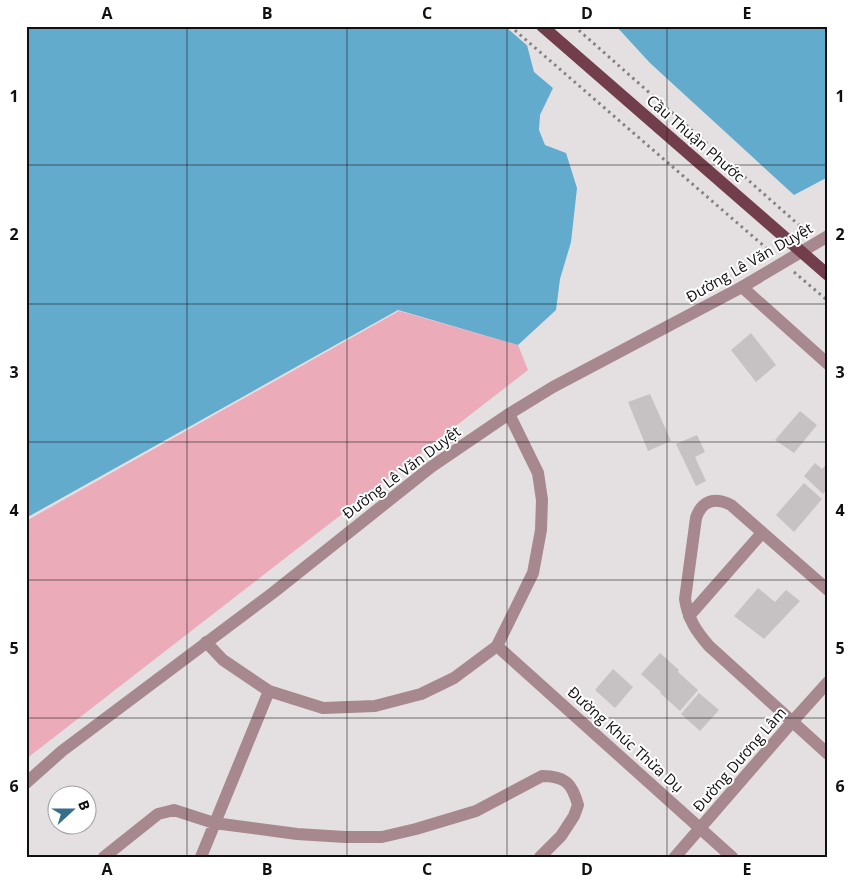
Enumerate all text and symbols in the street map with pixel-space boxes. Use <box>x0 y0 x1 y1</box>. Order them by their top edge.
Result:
text: A <box>101 2 113 24</box>
text: B <box>262 2 272 24</box>
text: C <box>422 2 432 24</box>
text: D <box>581 2 593 24</box>
text: E <box>743 2 752 24</box>
text: 1 <box>9 85 19 107</box>
text: 1 <box>835 85 845 107</box>
street label: Cầu Thuận Phước <box>643 90 749 186</box>
street label: Đường Lê Văn Duyệt <box>682 218 816 306</box>
text: 2 <box>9 223 19 245</box>
text: 2 <box>835 223 845 245</box>
text: 3 <box>9 361 19 383</box>
text: 3 <box>835 361 845 383</box>
street label: Đường Lê Văn Duyệt <box>338 421 464 523</box>
text: 4 <box>9 499 19 521</box>
text: 4 <box>835 499 845 521</box>
text: 5 <box>9 637 19 659</box>
text: 5 <box>835 637 845 659</box>
street label: Đường Khúc Thừa Dụ <box>564 682 688 796</box>
street label: Đường Dương Lâm <box>688 702 790 816</box>
text: 6 <box>9 775 19 797</box>
text: 6 <box>835 775 845 797</box>
north arrow <box>48 786 98 836</box>
text: B <box>74 797 95 813</box>
text: A <box>101 858 113 880</box>
text: B <box>262 858 272 880</box>
text: C <box>422 858 432 880</box>
text: D <box>581 858 593 880</box>
text: E <box>743 858 752 880</box>

